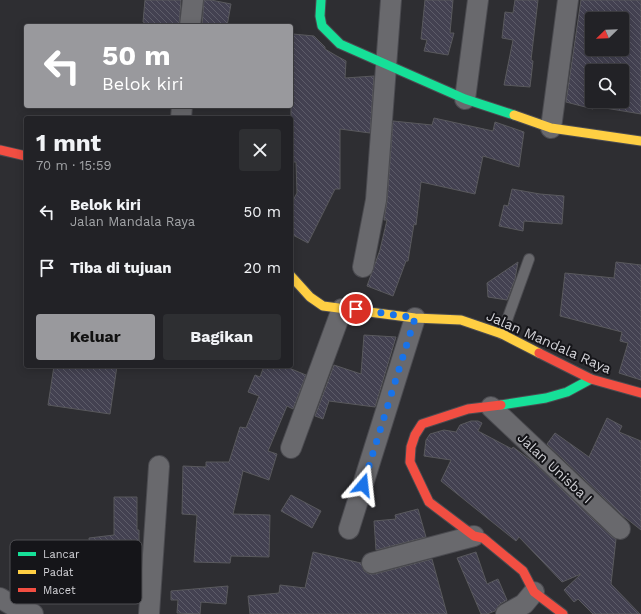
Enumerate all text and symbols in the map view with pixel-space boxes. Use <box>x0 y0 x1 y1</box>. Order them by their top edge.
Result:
north arrow <box>585 12 629 56</box>
map controls <box>585 12 629 108</box>
text: 50 m <box>102 39 171 72</box>
icon: left <box>36 40 88 92</box>
button: search <box>585 64 629 108</box>
text: Belok kiri <box>102 73 184 94</box>
text: 1 mnt <box>36 129 101 157</box>
button: close <box>239 129 281 171</box>
text: 70 m · 15:59 <box>36 158 112 173</box>
text: Belok kiri <box>70 196 141 214</box>
icon: left <box>36 201 58 223</box>
text: 50 m <box>244 203 281 221</box>
text: Jalan Mandala Raya <box>70 214 195 229</box>
icon: arrive <box>36 257 58 279</box>
text: Tiba di tujuan <box>70 259 172 277</box>
text: 20 m <box>244 259 281 277</box>
pin <box>339 292 373 326</box>
icon: arrive <box>345 298 367 320</box>
street label: Jalan Mandala Raya <box>484 307 614 377</box>
button: Keluar <box>36 314 155 360</box>
button: Bagikan <box>163 314 281 360</box>
street label: Jalan Unisba I <box>514 429 596 507</box>
position arrow <box>342 464 384 506</box>
legend <box>10 540 142 604</box>
text: Lancar <box>43 548 80 561</box>
text: Padat <box>43 566 74 579</box>
text: Macet <box>43 584 76 597</box>

